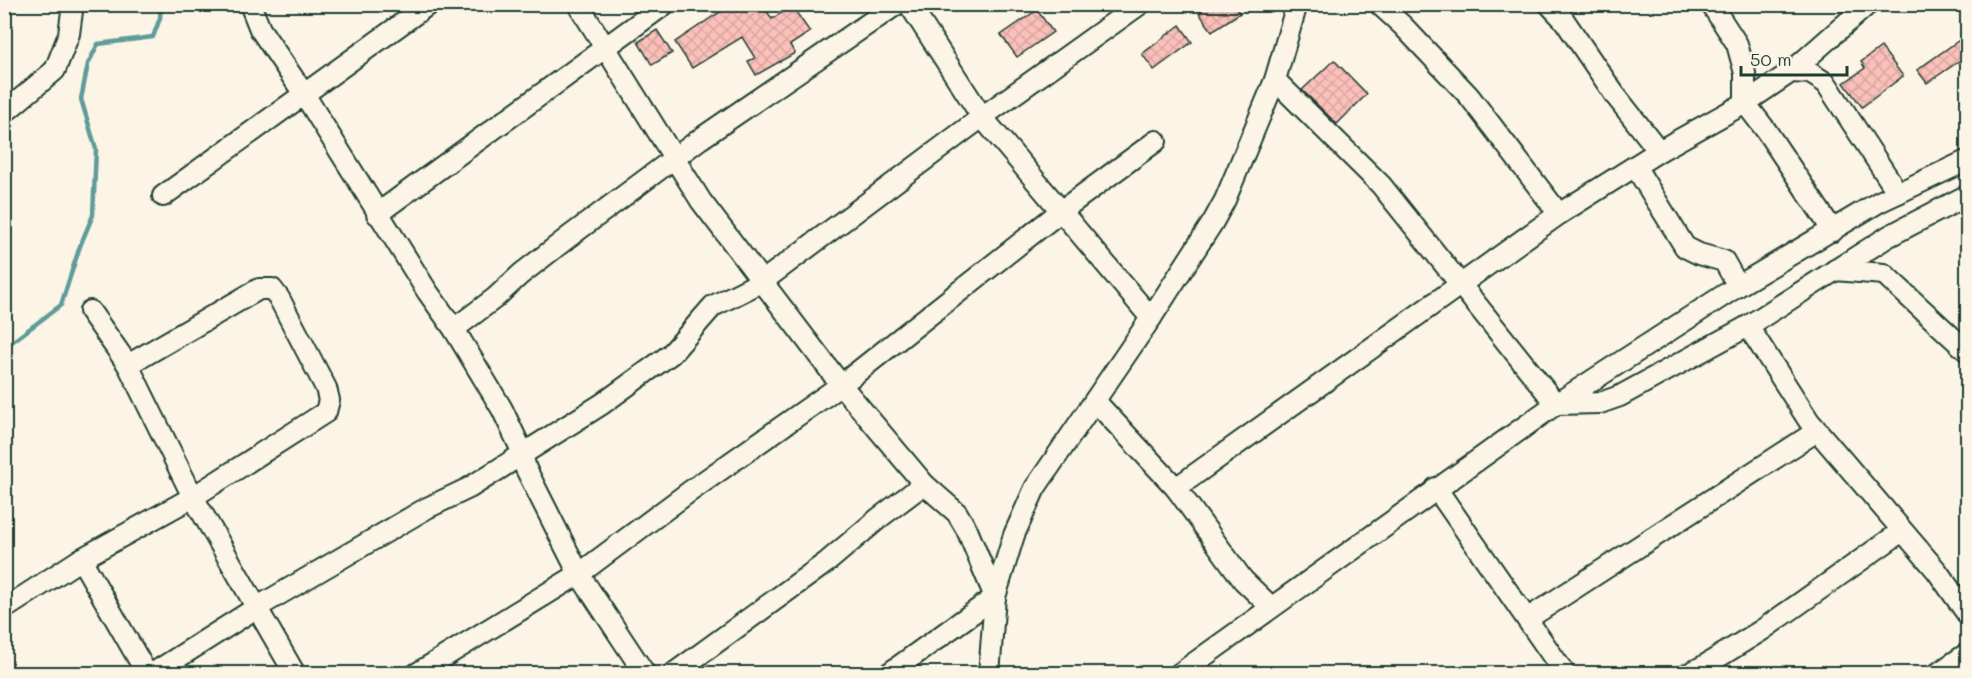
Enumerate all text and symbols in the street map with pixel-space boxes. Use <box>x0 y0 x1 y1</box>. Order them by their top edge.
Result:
scale bar <box>1741 39 1848 77</box>
text: 50 m <box>1750 47 1792 71</box>

